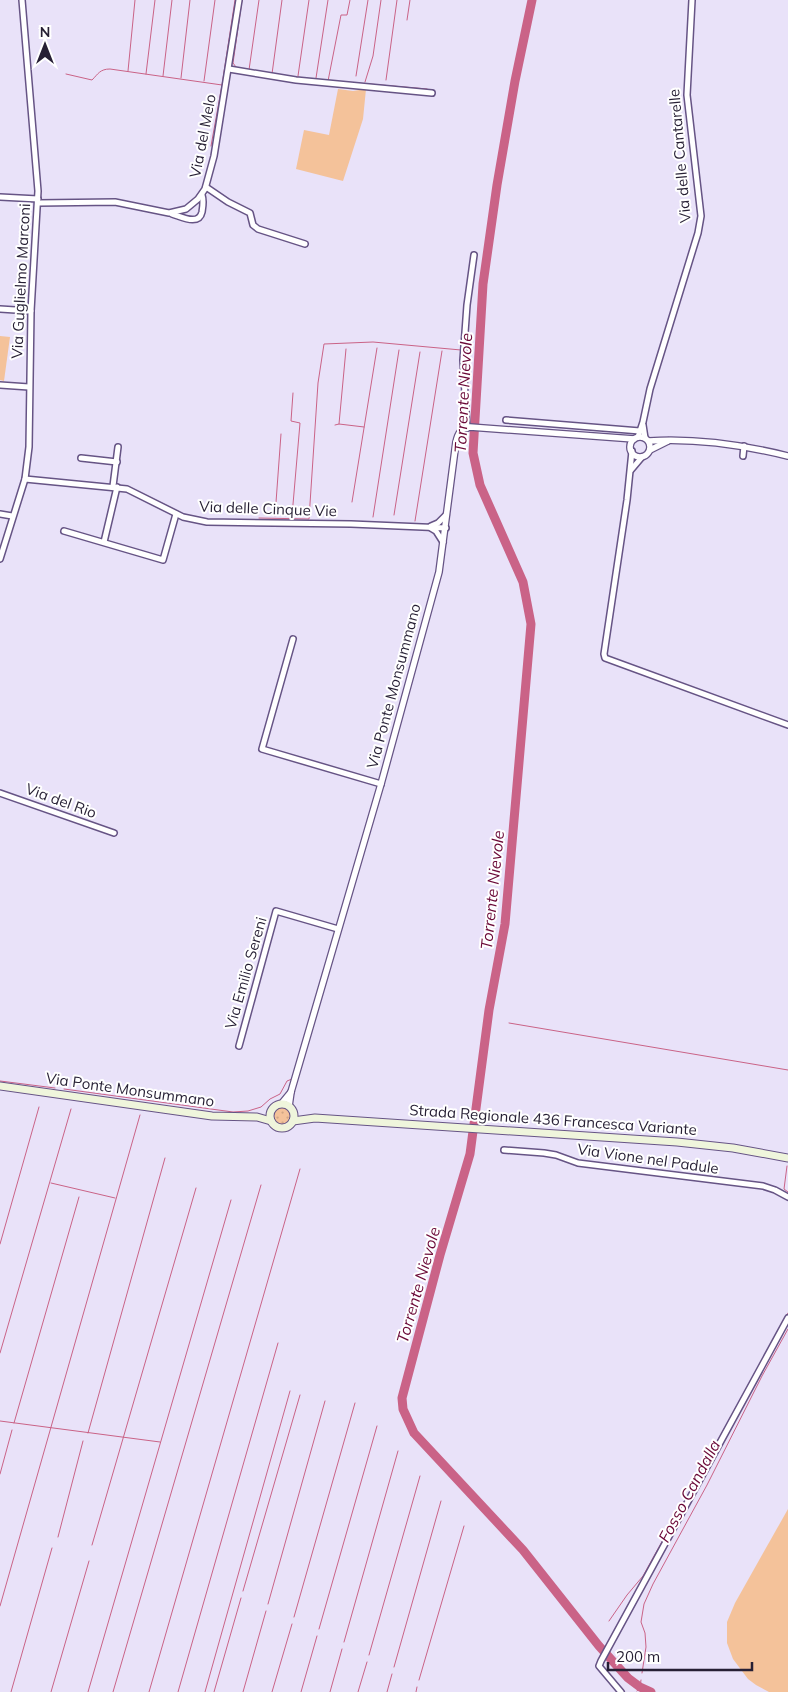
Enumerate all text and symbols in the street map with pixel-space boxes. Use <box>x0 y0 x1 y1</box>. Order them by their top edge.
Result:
north arrow <box>20 20 70 70</box>
text: N <box>40 23 50 41</box>
street label: Via delle Cantarelle <box>664 88 695 224</box>
street label: Via del Melo <box>185 92 220 179</box>
street label: Via Guglielmo Marconi <box>7 203 34 359</box>
water label: Torrente Nievole <box>450 332 476 453</box>
street label: Via delle Cinque Vie <box>199 497 337 520</box>
street label: Via Ponte Monsummano <box>362 601 425 770</box>
street label: Via del Rio <box>23 779 99 822</box>
water label: Torrente Nievole <box>476 829 508 951</box>
street label: Via Emilio Sereni <box>220 915 271 1031</box>
street label: Via Ponte Monsummano <box>45 1068 216 1111</box>
street label: Strada Regionale 436 Francesca Variante <box>409 1100 697 1139</box>
street label: Via Vione nel Padule <box>576 1139 720 1178</box>
water label: Torrente Nievole <box>392 1224 444 1345</box>
water label: Fosso Candalla <box>654 1436 725 1546</box>
scale bar <box>608 1640 752 1672</box>
text: 200 m <box>616 1647 660 1666</box>

